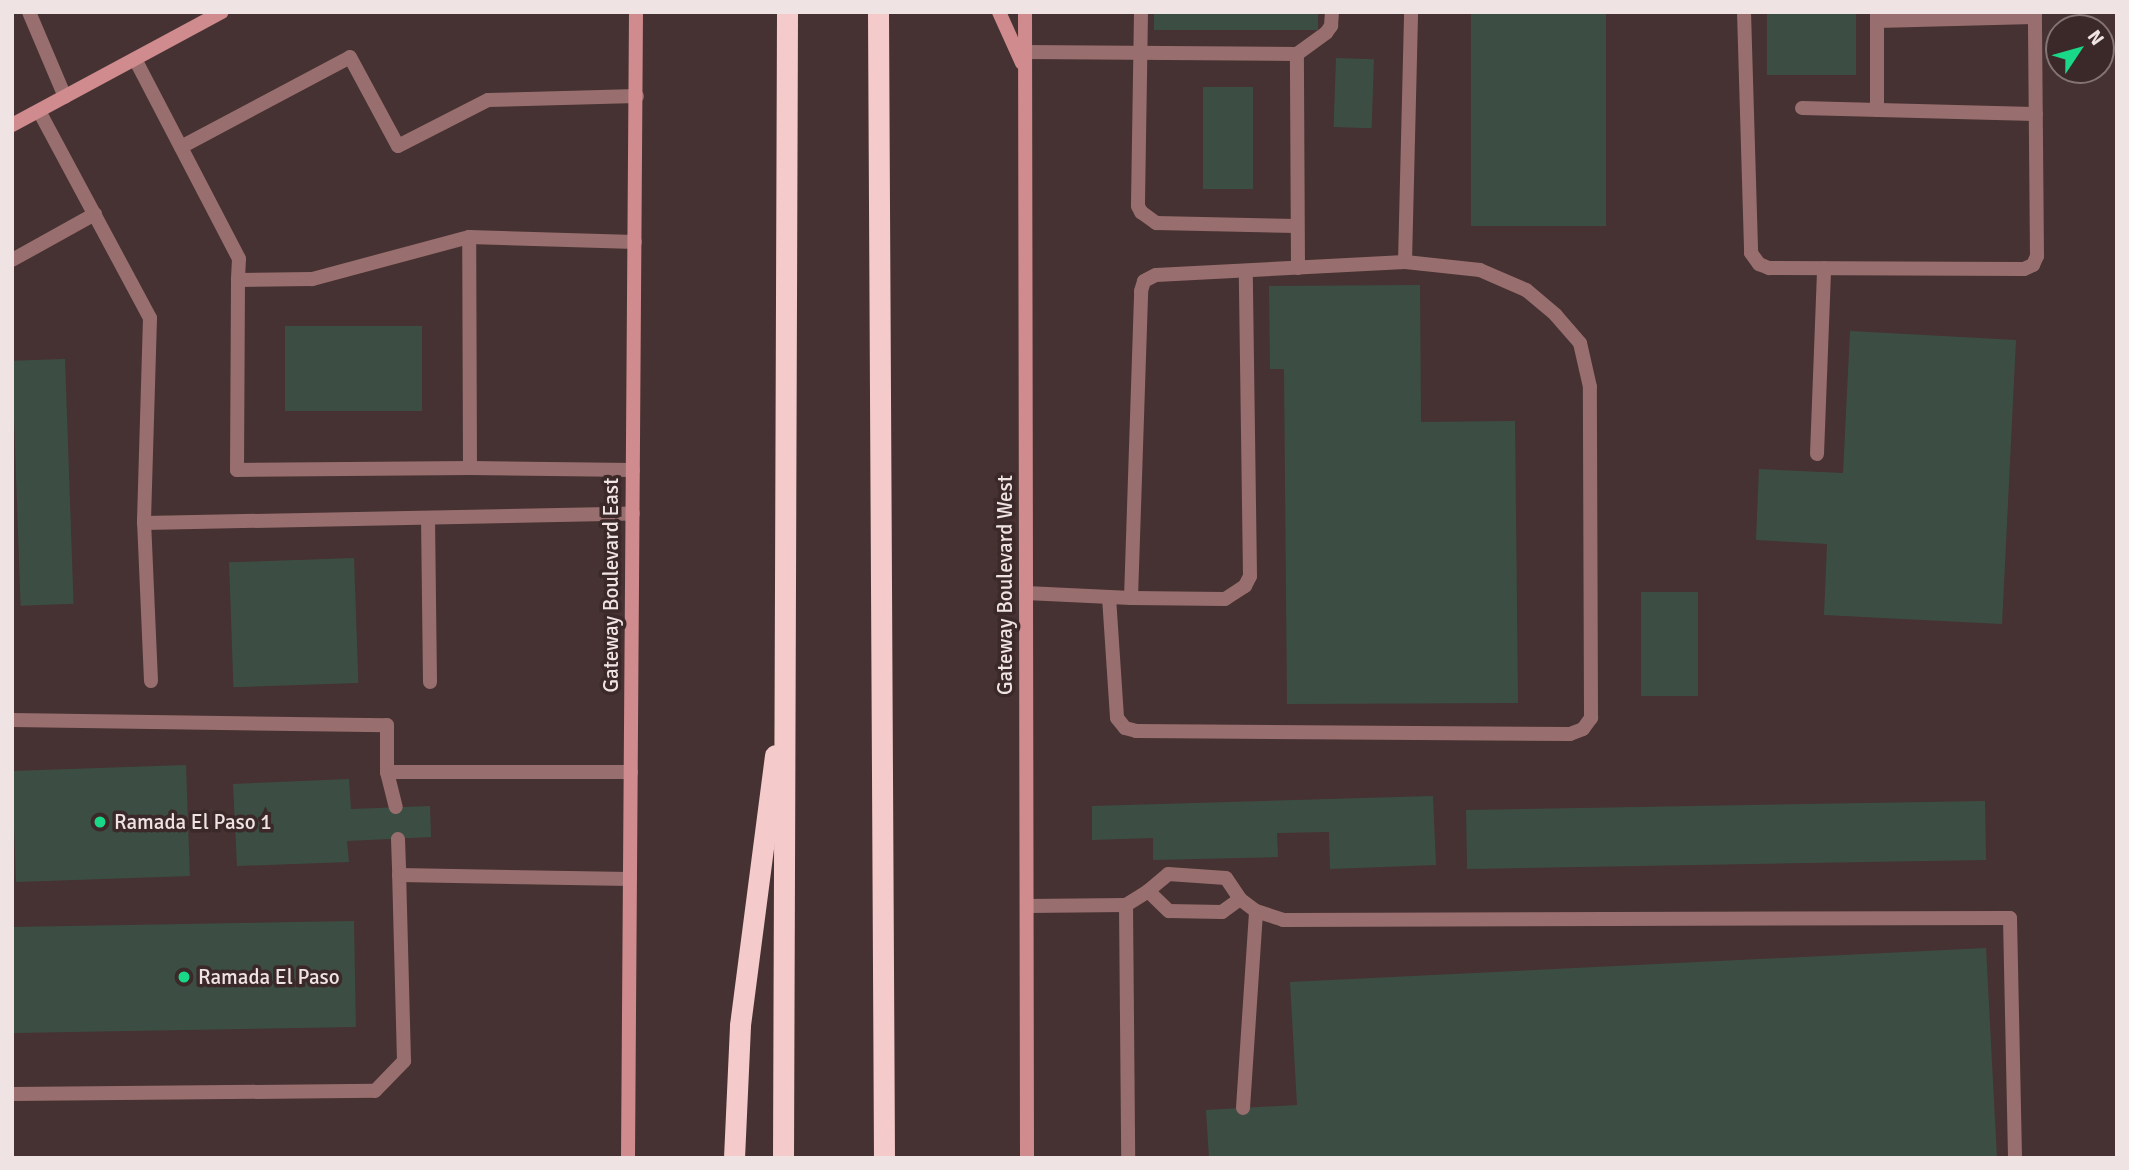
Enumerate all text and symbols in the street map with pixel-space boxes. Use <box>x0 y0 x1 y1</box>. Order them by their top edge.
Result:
north arrow <box>2045 14 2115 84</box>
text: N <box>2082 25 2109 50</box>
street label: Gateway Boulevard West <box>992 475 1018 695</box>
street label: Gateway Boulevard East <box>598 478 624 692</box>
place label: Ramada El Paso 1 <box>114 809 272 835</box>
marker: Ramada El Paso 1 <box>92 814 108 830</box>
place label: Ramada El Paso <box>198 964 340 990</box>
marker: Ramada El Paso <box>176 969 192 985</box>

